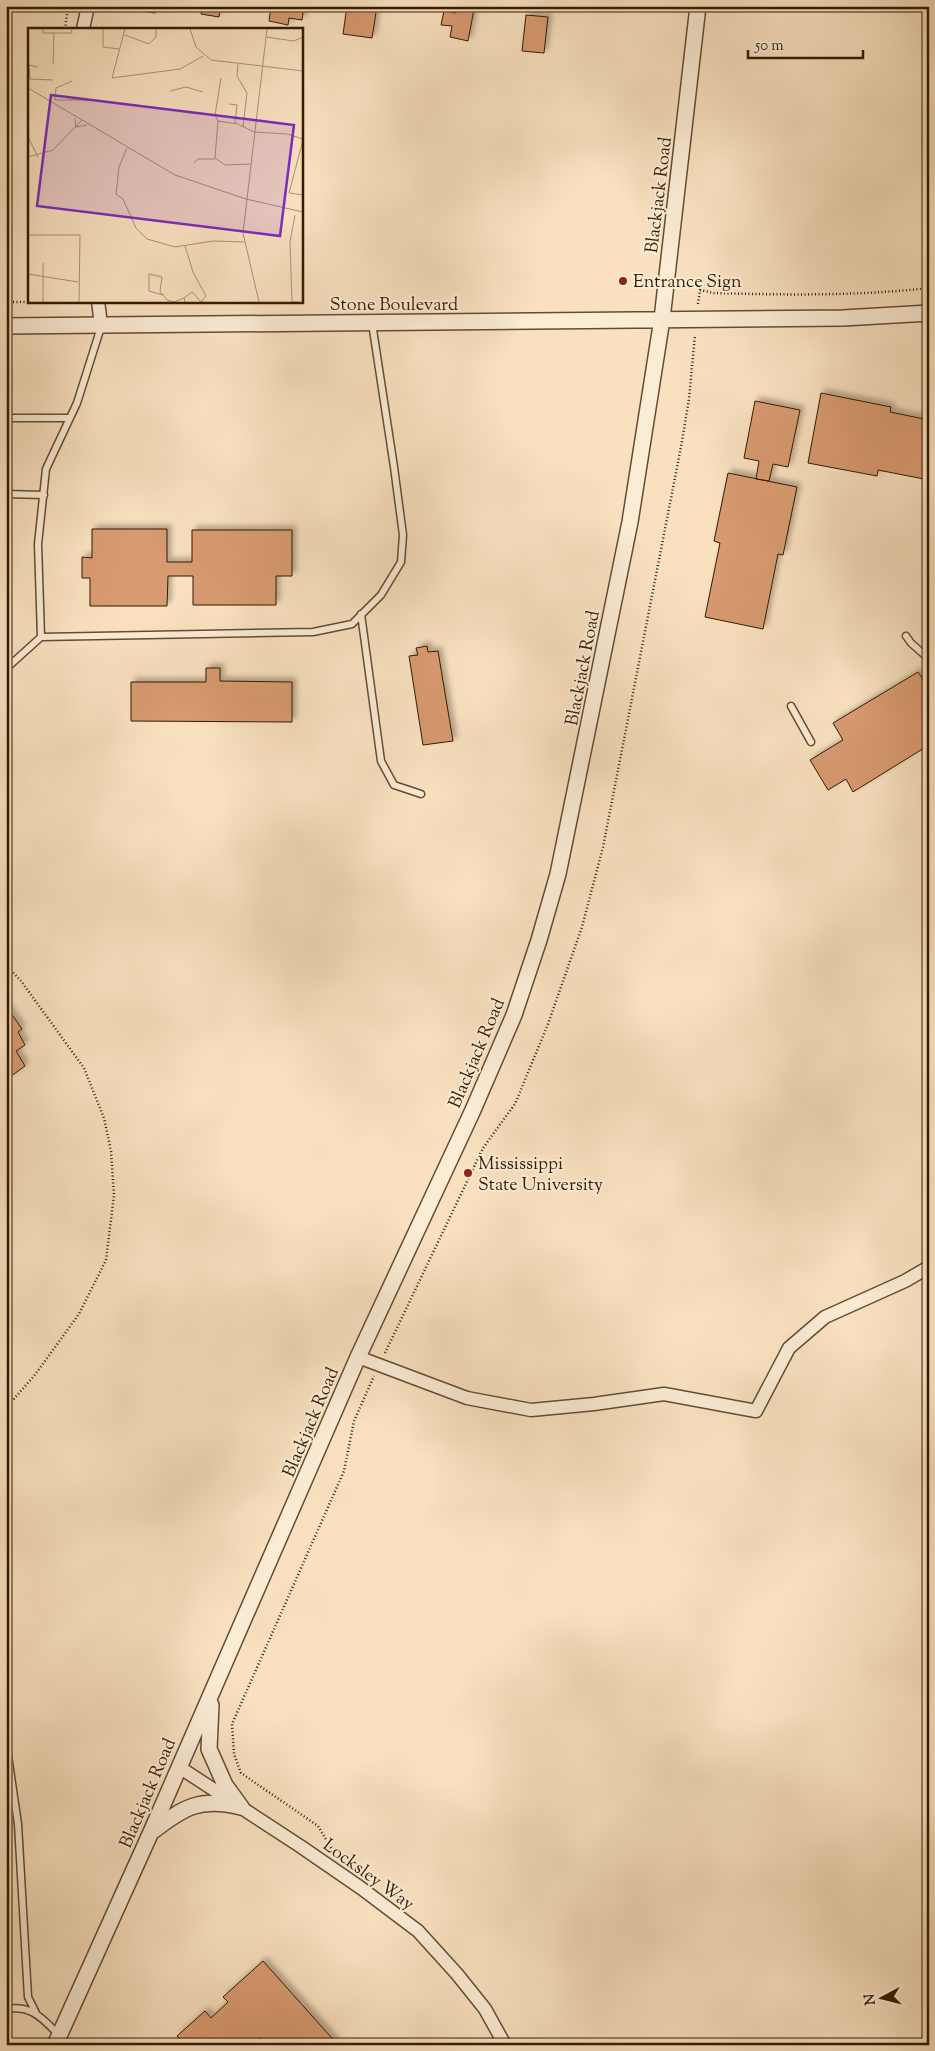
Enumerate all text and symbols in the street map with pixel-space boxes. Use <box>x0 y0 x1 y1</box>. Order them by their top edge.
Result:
inset map <box>28 28 302 302</box>
scale bar <box>748 28 862 60</box>
text: 50 m <box>754 36 784 57</box>
street label: Blackjack Road <box>640 136 680 255</box>
place label: Entrance Sign <box>633 270 742 296</box>
marker: Entrance Sign <box>617 275 629 287</box>
street label: Stone Boulevard <box>330 293 458 319</box>
street label: Blackjack Road <box>560 608 608 728</box>
street label: Blackjack Road <box>443 995 513 1113</box>
place label: Mississippi State University <box>478 1152 603 1199</box>
marker: Mississippi State University <box>462 1167 474 1179</box>
street label: Blackjack Road <box>277 1364 347 1482</box>
street label: Blackjack Road <box>114 1735 184 1853</box>
street label: Locksley Way <box>317 1834 419 1918</box>
north arrow <box>858 1974 908 2024</box>
text: N <box>860 1993 882 2006</box>

